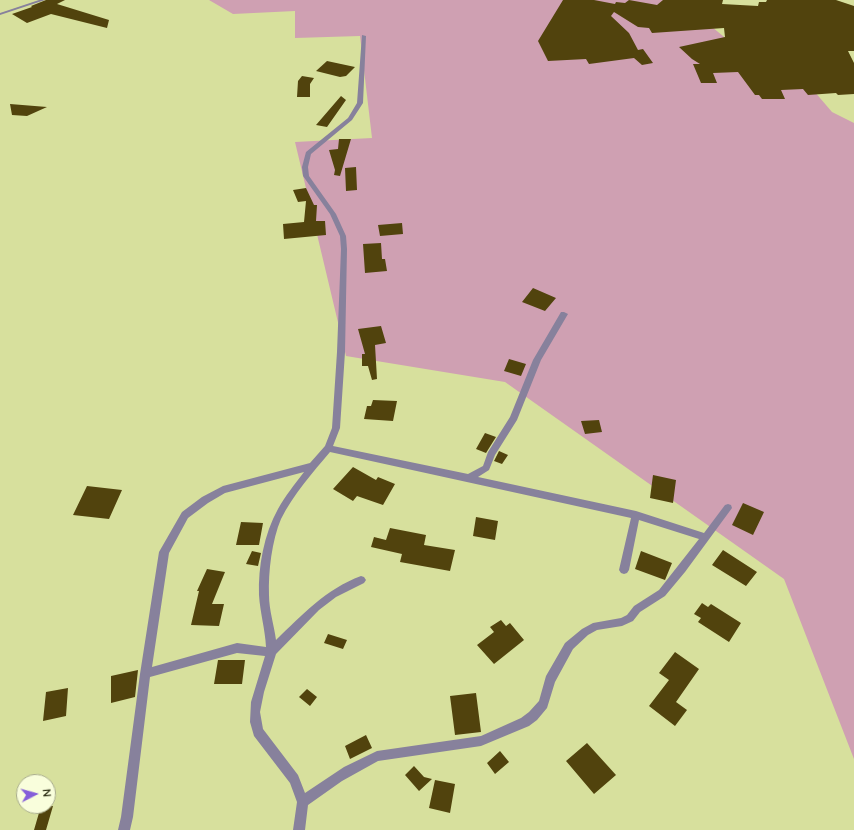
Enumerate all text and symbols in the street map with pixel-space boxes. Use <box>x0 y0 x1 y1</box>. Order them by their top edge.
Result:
north arrow <box>16 774 56 814</box>
text: N <box>40 788 54 798</box>

